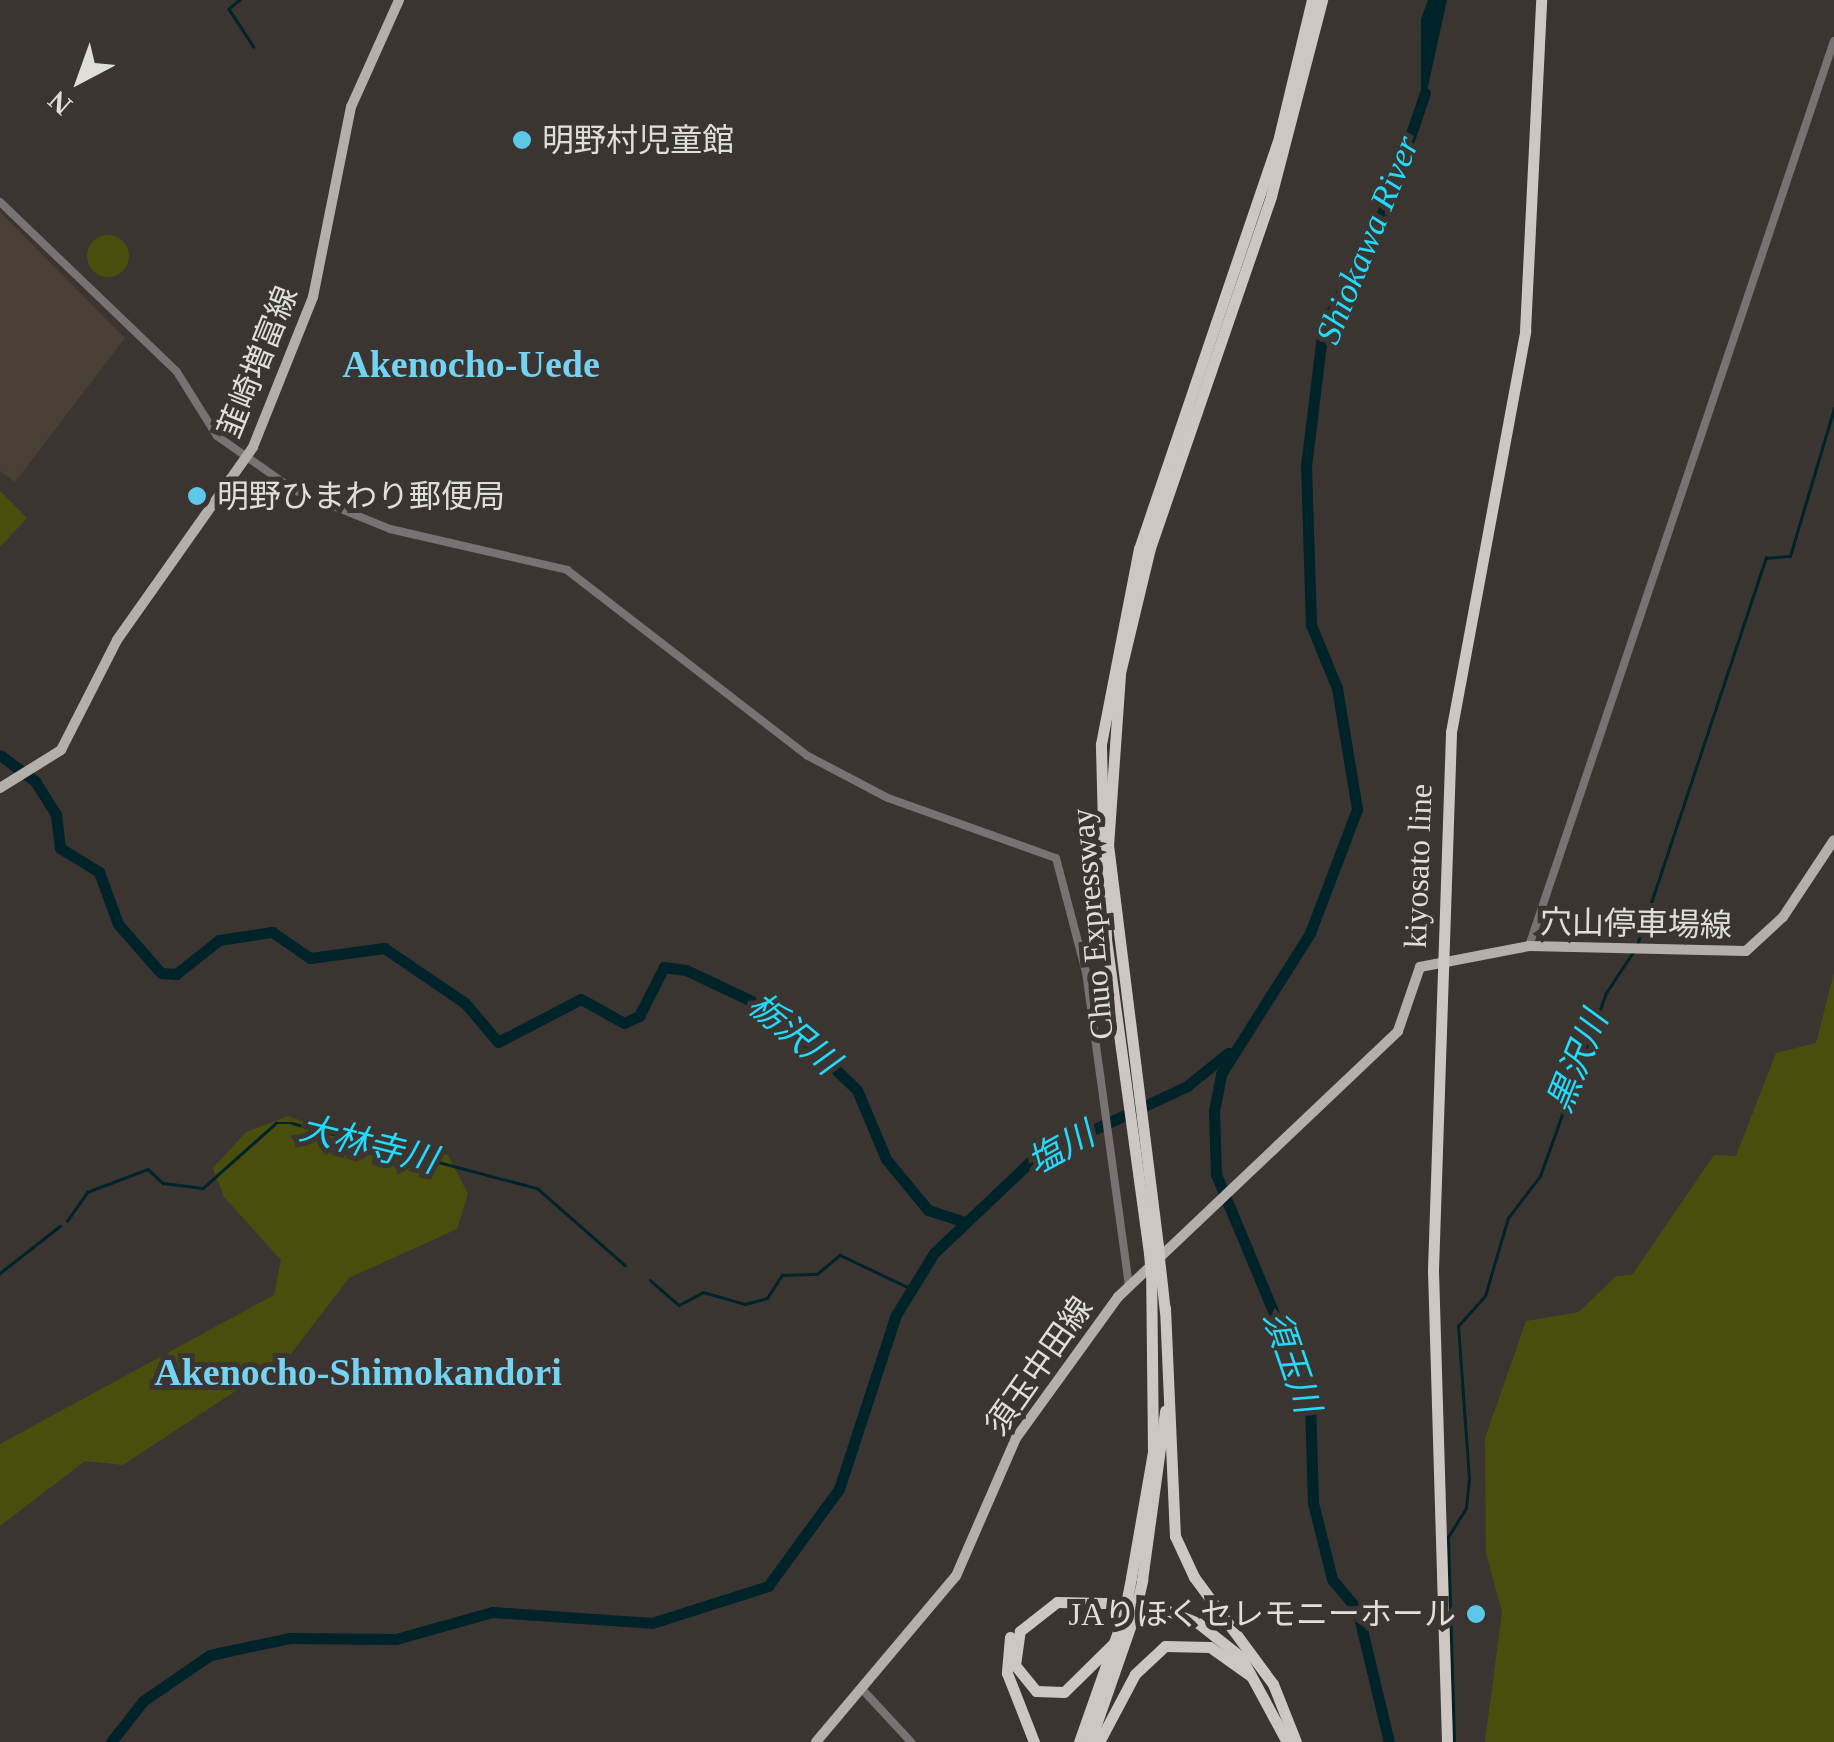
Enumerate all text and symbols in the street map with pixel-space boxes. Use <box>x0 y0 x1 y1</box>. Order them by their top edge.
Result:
north arrow <box>30 30 130 130</box>
text: N <box>42 85 78 121</box>
place label: 明野村児童館 <box>542 121 734 159</box>
marker: 明野村児童館 <box>511 129 533 151</box>
water label: Shiokawa River <box>1307 130 1429 350</box>
street label: 韮崎増富線 <box>210 281 306 443</box>
district label: Akenocho-Uede <box>342 342 600 388</box>
place label: 明野ひまわり郵便局 <box>217 477 505 515</box>
marker: 明野ひまわり郵便局 <box>186 485 208 507</box>
street label: kiyosato line <box>1396 783 1440 949</box>
street label: Chuo Expressway <box>1063 807 1121 1041</box>
street label: 穴山停車場線 <box>1540 903 1732 945</box>
water label: 栃沢川 <box>739 984 847 1084</box>
water label: 黒沢川 <box>1539 1005 1617 1119</box>
water label: 大林寺川 <box>295 1108 441 1182</box>
water label: 塩川 <box>1020 1114 1102 1184</box>
street label: 須玉中田線 <box>977 1289 1101 1443</box>
water label: 須玉川 <box>1254 1306 1328 1418</box>
district label: Akenocho-Shimokandori <box>154 1350 562 1396</box>
place label: JAりほくセレモニーホール <box>1068 1595 1456 1633</box>
marker: JAりほくセレモニーホール <box>1465 1603 1487 1625</box>

